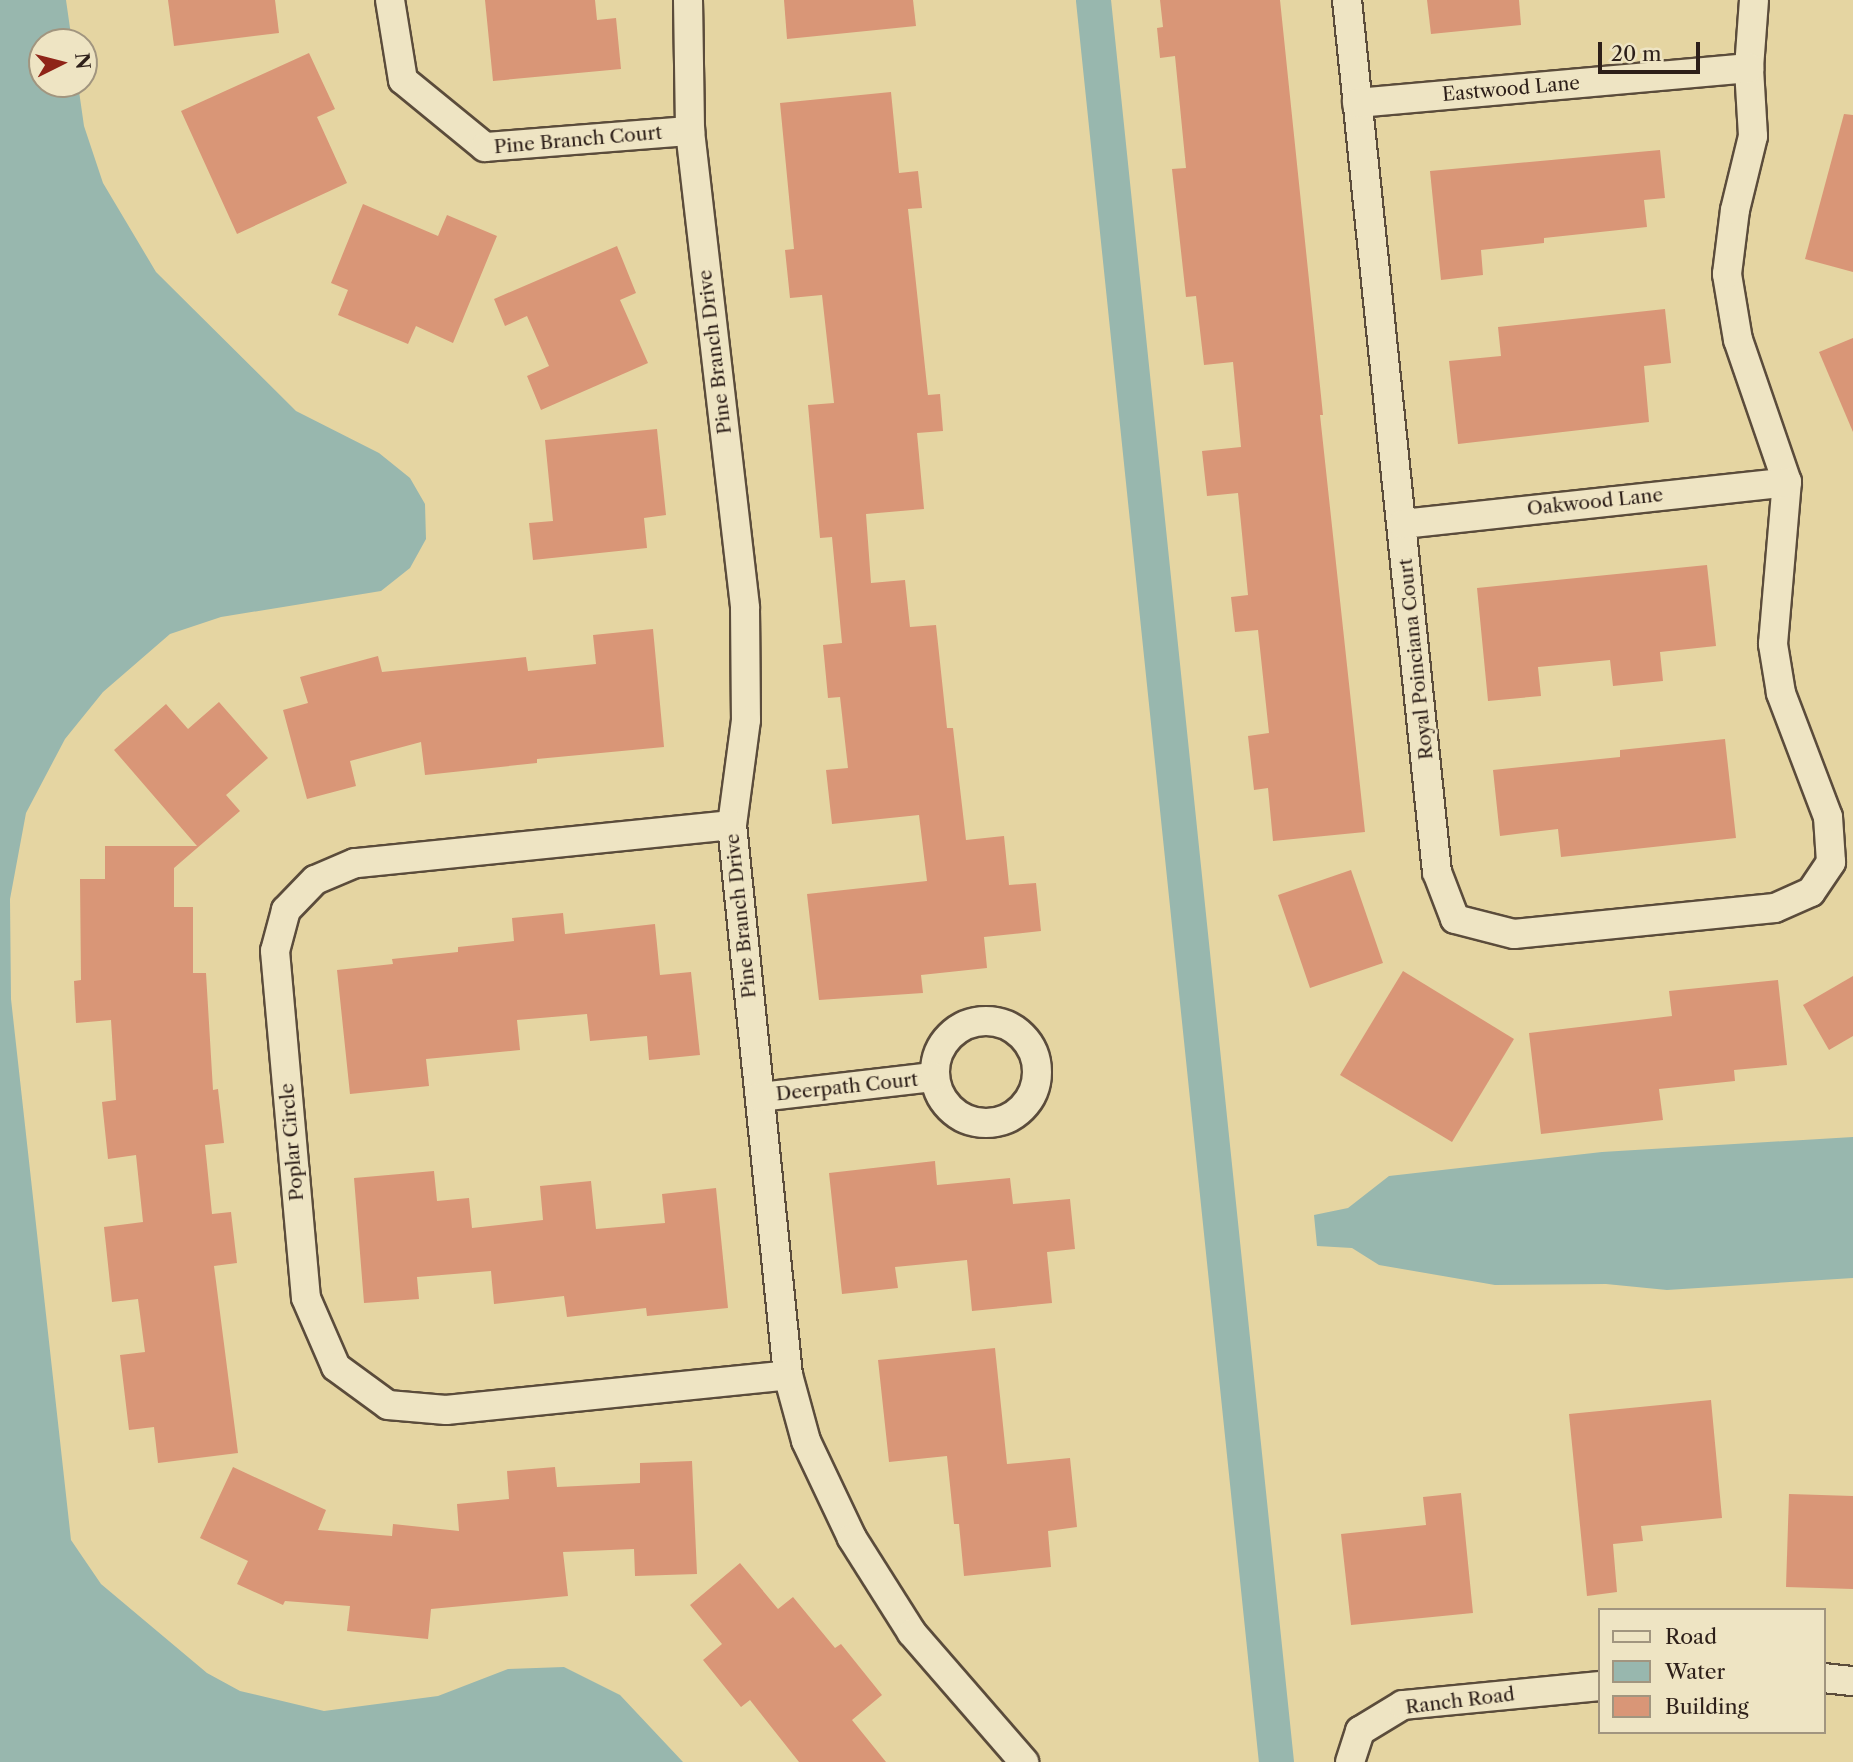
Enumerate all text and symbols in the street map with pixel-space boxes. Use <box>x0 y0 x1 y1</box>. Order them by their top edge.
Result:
north arrow <box>28 28 98 98</box>
scale bar <box>1601 28 1702 72</box>
text: 20 m <box>1611 41 1662 66</box>
text: N <box>70 52 95 70</box>
street label: Eastwood Lane <box>1441 72 1581 106</box>
street label: Pine Branch Court <box>493 121 663 159</box>
street label: Pine Branch Drive <box>694 269 736 435</box>
street label: Oakwood Lane <box>1526 484 1664 520</box>
street label: Royal Poinciana Court <box>1394 557 1438 761</box>
street label: Pine Branch Drive <box>721 833 761 999</box>
street label: Deerpath Court <box>775 1068 919 1106</box>
street label: Poplar Circle <box>275 1082 309 1202</box>
legend <box>1598 1608 1825 1734</box>
text: Road <box>1665 1624 1717 1649</box>
text: Water <box>1665 1659 1725 1684</box>
street label: Ranch Road <box>1404 1683 1516 1719</box>
text: Building <box>1665 1694 1749 1719</box>

